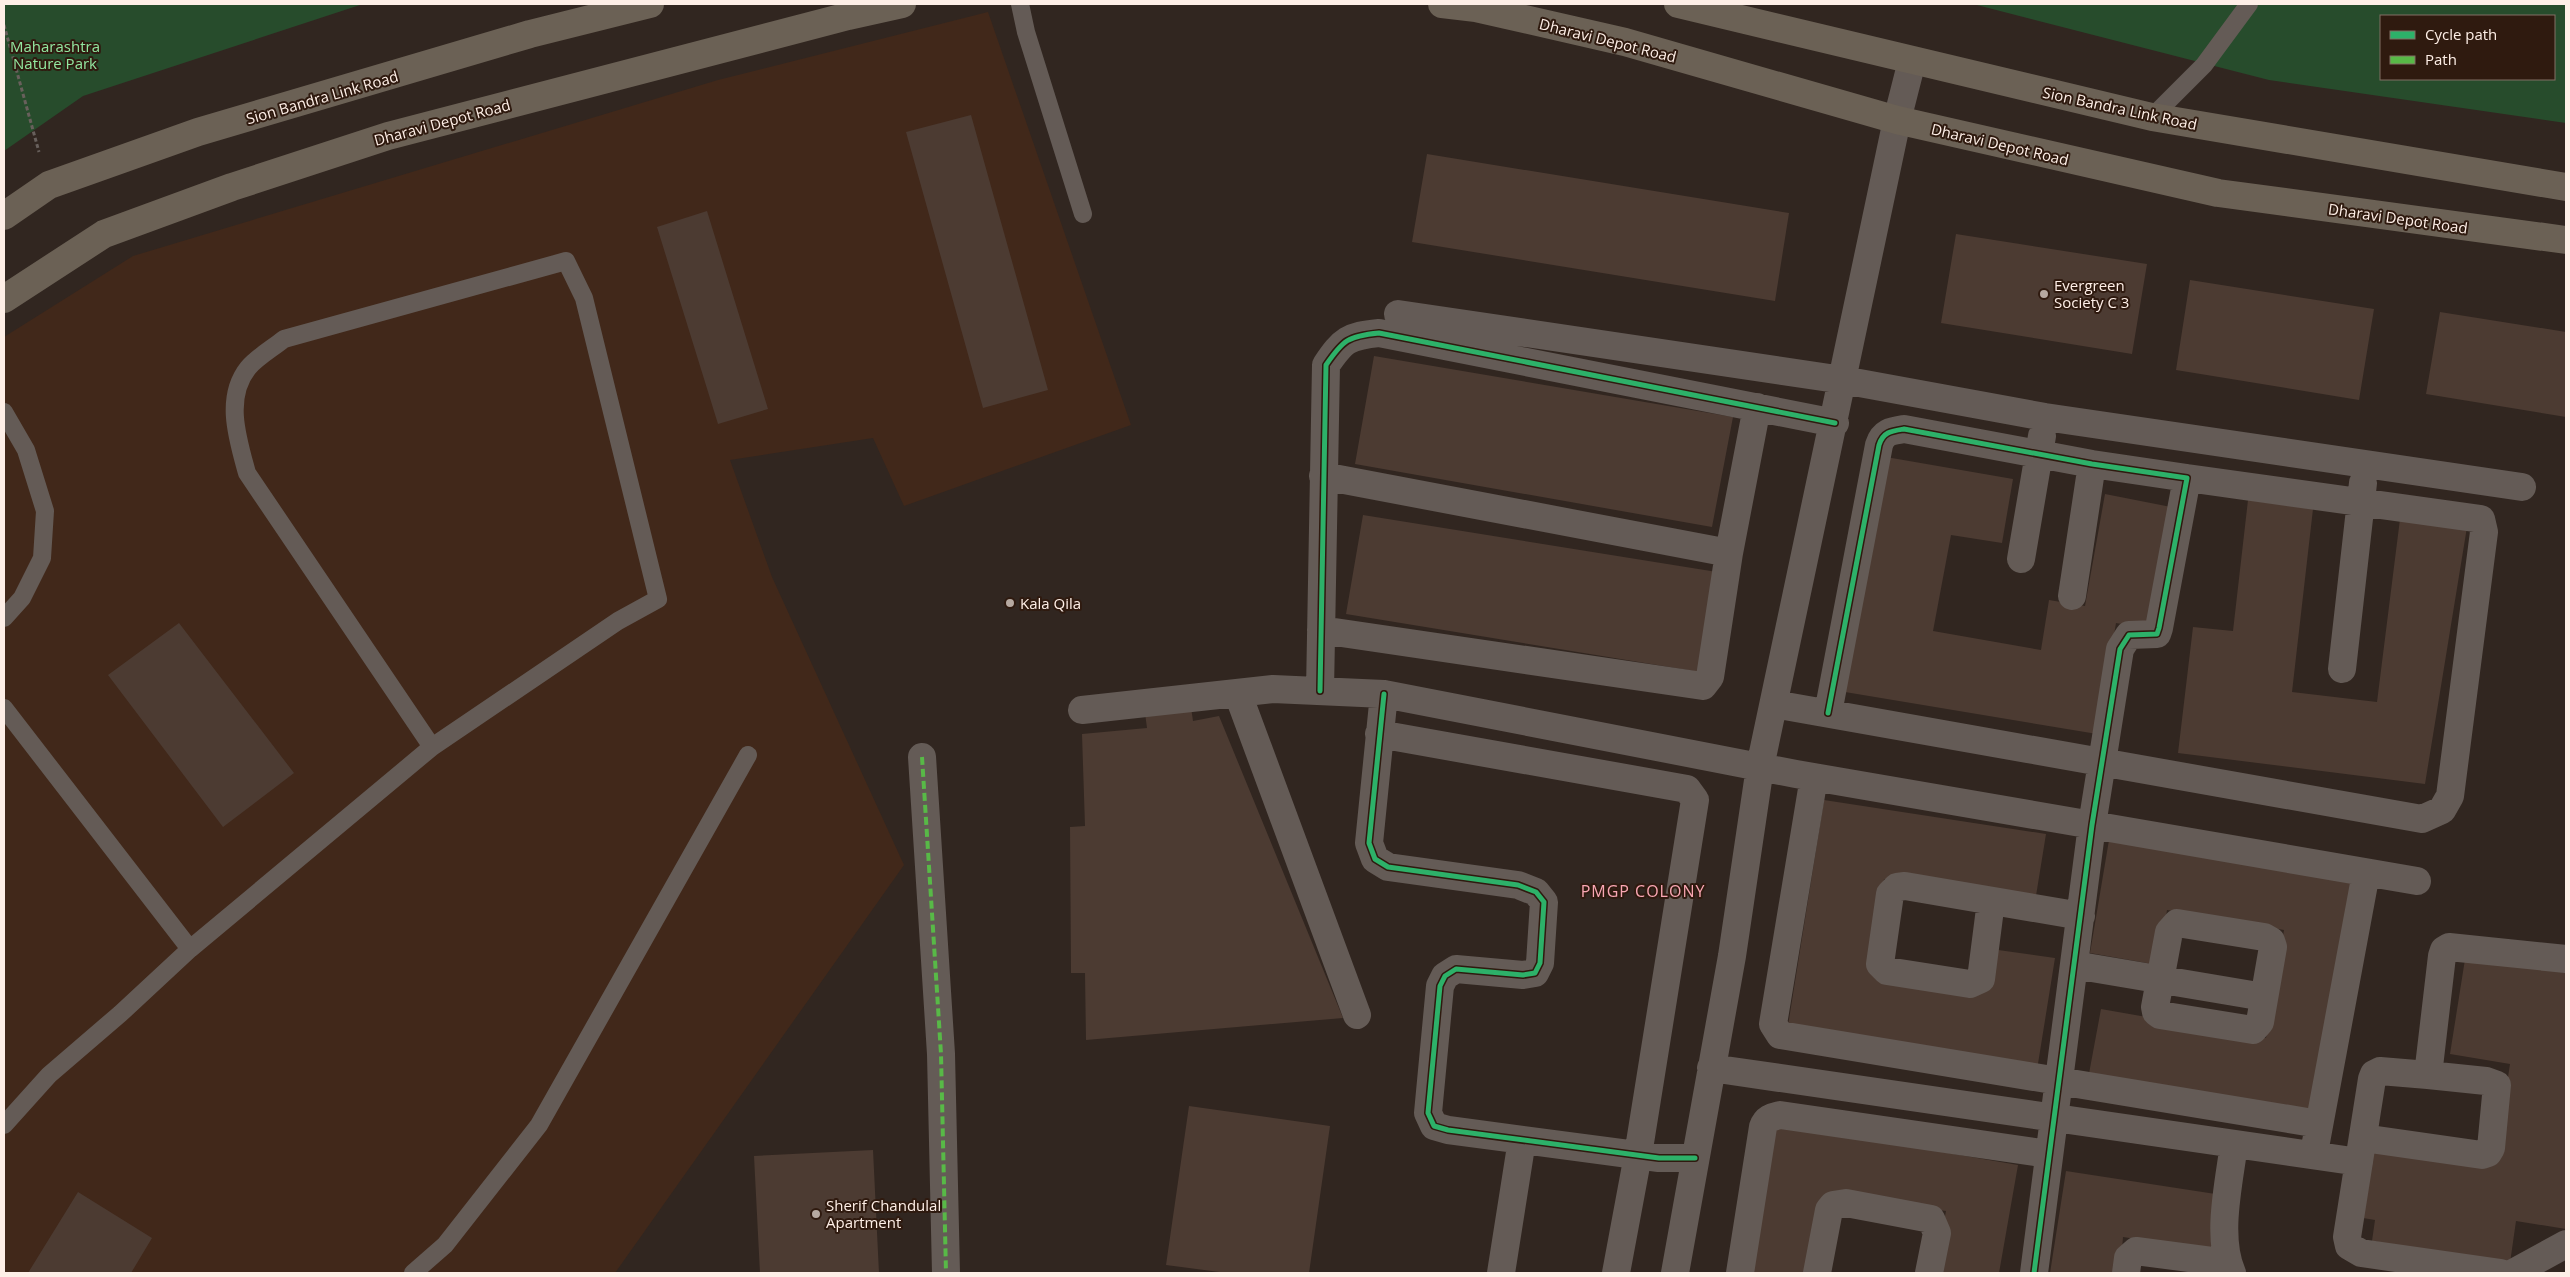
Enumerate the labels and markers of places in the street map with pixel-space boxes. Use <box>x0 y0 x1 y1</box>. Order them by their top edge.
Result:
place label: Evergreen Society C 3 <box>2054 275 2129 312</box>
marker: Evergreen Society C 3 <box>2038 288 2050 300</box>
place label: Kala Qila <box>1020 593 1081 613</box>
marker: Kala Qila <box>1004 597 1016 609</box>
place label: Sherif Chandulal Apartment <box>826 1195 941 1232</box>
marker: Sherif Chandulal Apartment <box>810 1208 822 1220</box>

